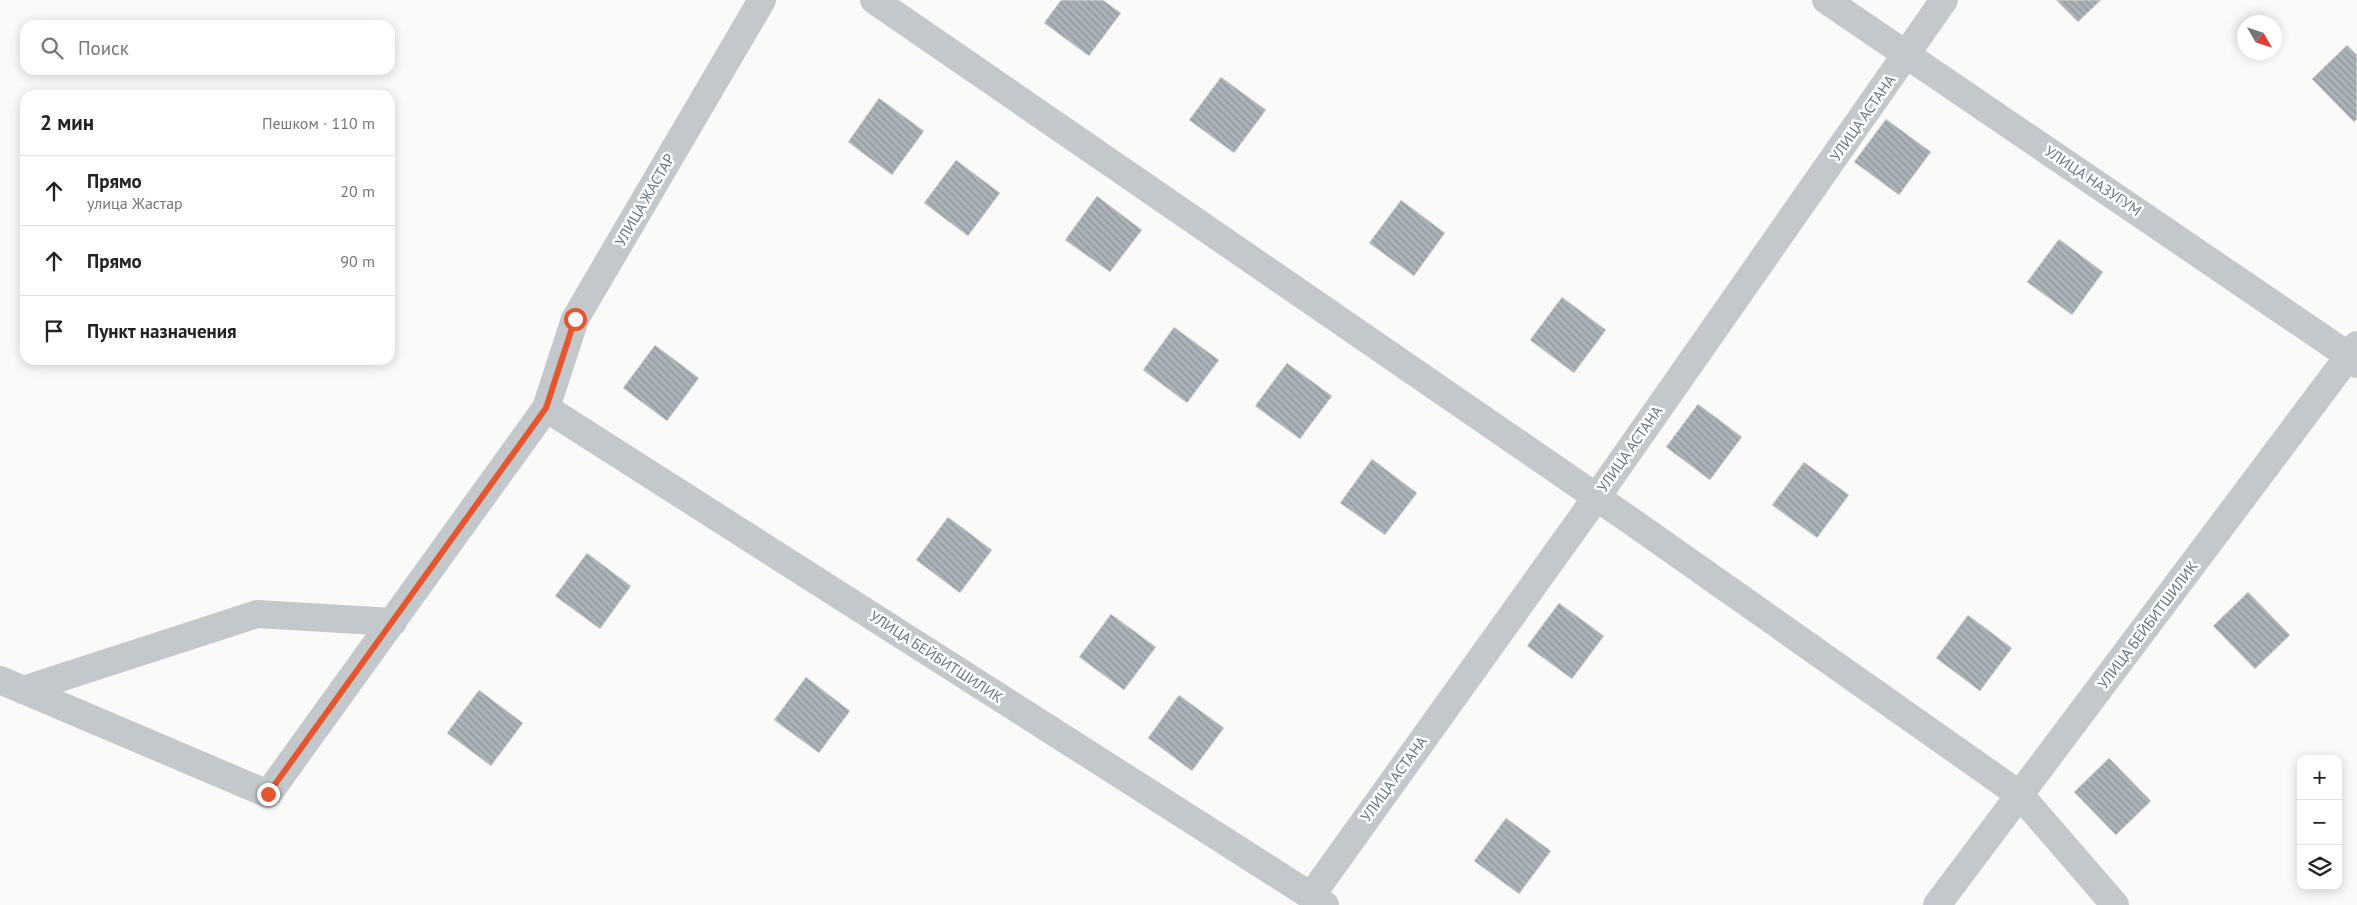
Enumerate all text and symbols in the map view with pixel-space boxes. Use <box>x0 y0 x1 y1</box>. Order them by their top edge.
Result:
north arrow <box>2237 15 2282 60</box>
search box <box>20 20 395 75</box>
icon: search <box>38 34 66 62</box>
text: Поиск <box>78 36 129 60</box>
street label: УЛИЦА АСТАНА <box>1826 71 1900 165</box>
text: 2 мин <box>40 109 94 136</box>
text: Пешком · 110 m <box>262 113 375 133</box>
street label: УЛИЦА НАЗУГУМ <box>2041 141 2145 220</box>
street label: УЛИЦА ЖАСТАР <box>611 150 679 249</box>
text: Прямо <box>87 169 142 193</box>
icon: ahead <box>40 177 68 205</box>
text: 20 m <box>340 181 375 201</box>
text: улица Жастар <box>87 193 183 213</box>
icon: ahead <box>40 247 68 275</box>
text: Прямо <box>87 249 142 273</box>
text: 90 m <box>340 251 375 271</box>
route start <box>564 308 587 331</box>
icon: arrive <box>40 317 68 345</box>
text: Пункт назначения <box>87 319 237 343</box>
street label: УЛИЦА АСТАНА <box>1593 402 1667 496</box>
street label: УЛИЦА БЕЙБИТШИЛИК <box>2093 557 2202 692</box>
street label: УЛИЦА БЕЙБИТШИЛИК <box>866 606 1007 707</box>
street label: УЛИЦА АСТАНА <box>1356 732 1431 825</box>
map controls <box>2297 755 2342 890</box>
button: + <box>2297 755 2342 800</box>
route end <box>257 783 280 806</box>
button: − <box>2297 800 2342 845</box>
button: layers <box>2297 845 2342 890</box>

